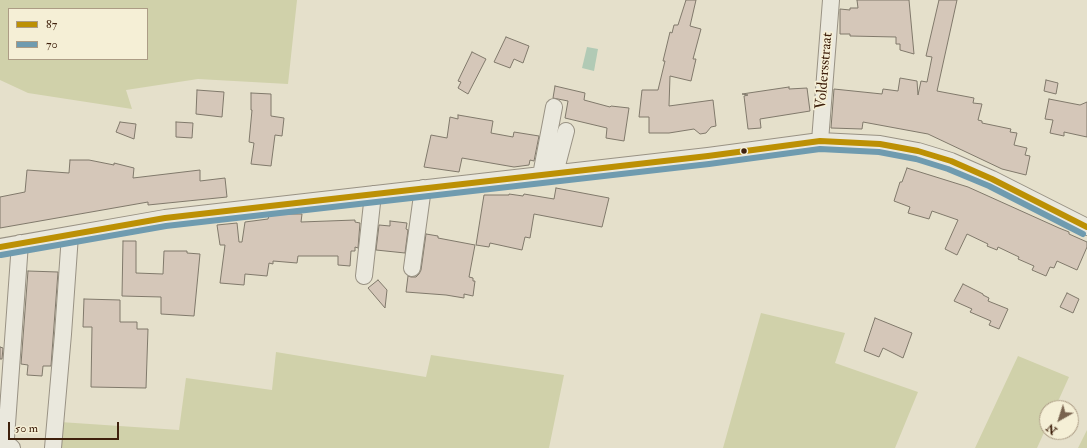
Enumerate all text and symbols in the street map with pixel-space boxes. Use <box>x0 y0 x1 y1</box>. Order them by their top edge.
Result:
legend <box>8 8 148 60</box>
text: 87 <box>46 17 57 32</box>
street label: Voldersstraat <box>813 32 837 110</box>
text: 70 <box>46 37 58 52</box>
unlabelled marker <box>739 146 749 156</box>
north arrow <box>1039 400 1079 440</box>
scale bar <box>10 414 121 440</box>
text: 50 m <box>15 421 38 436</box>
text: N <box>1044 421 1060 437</box>

